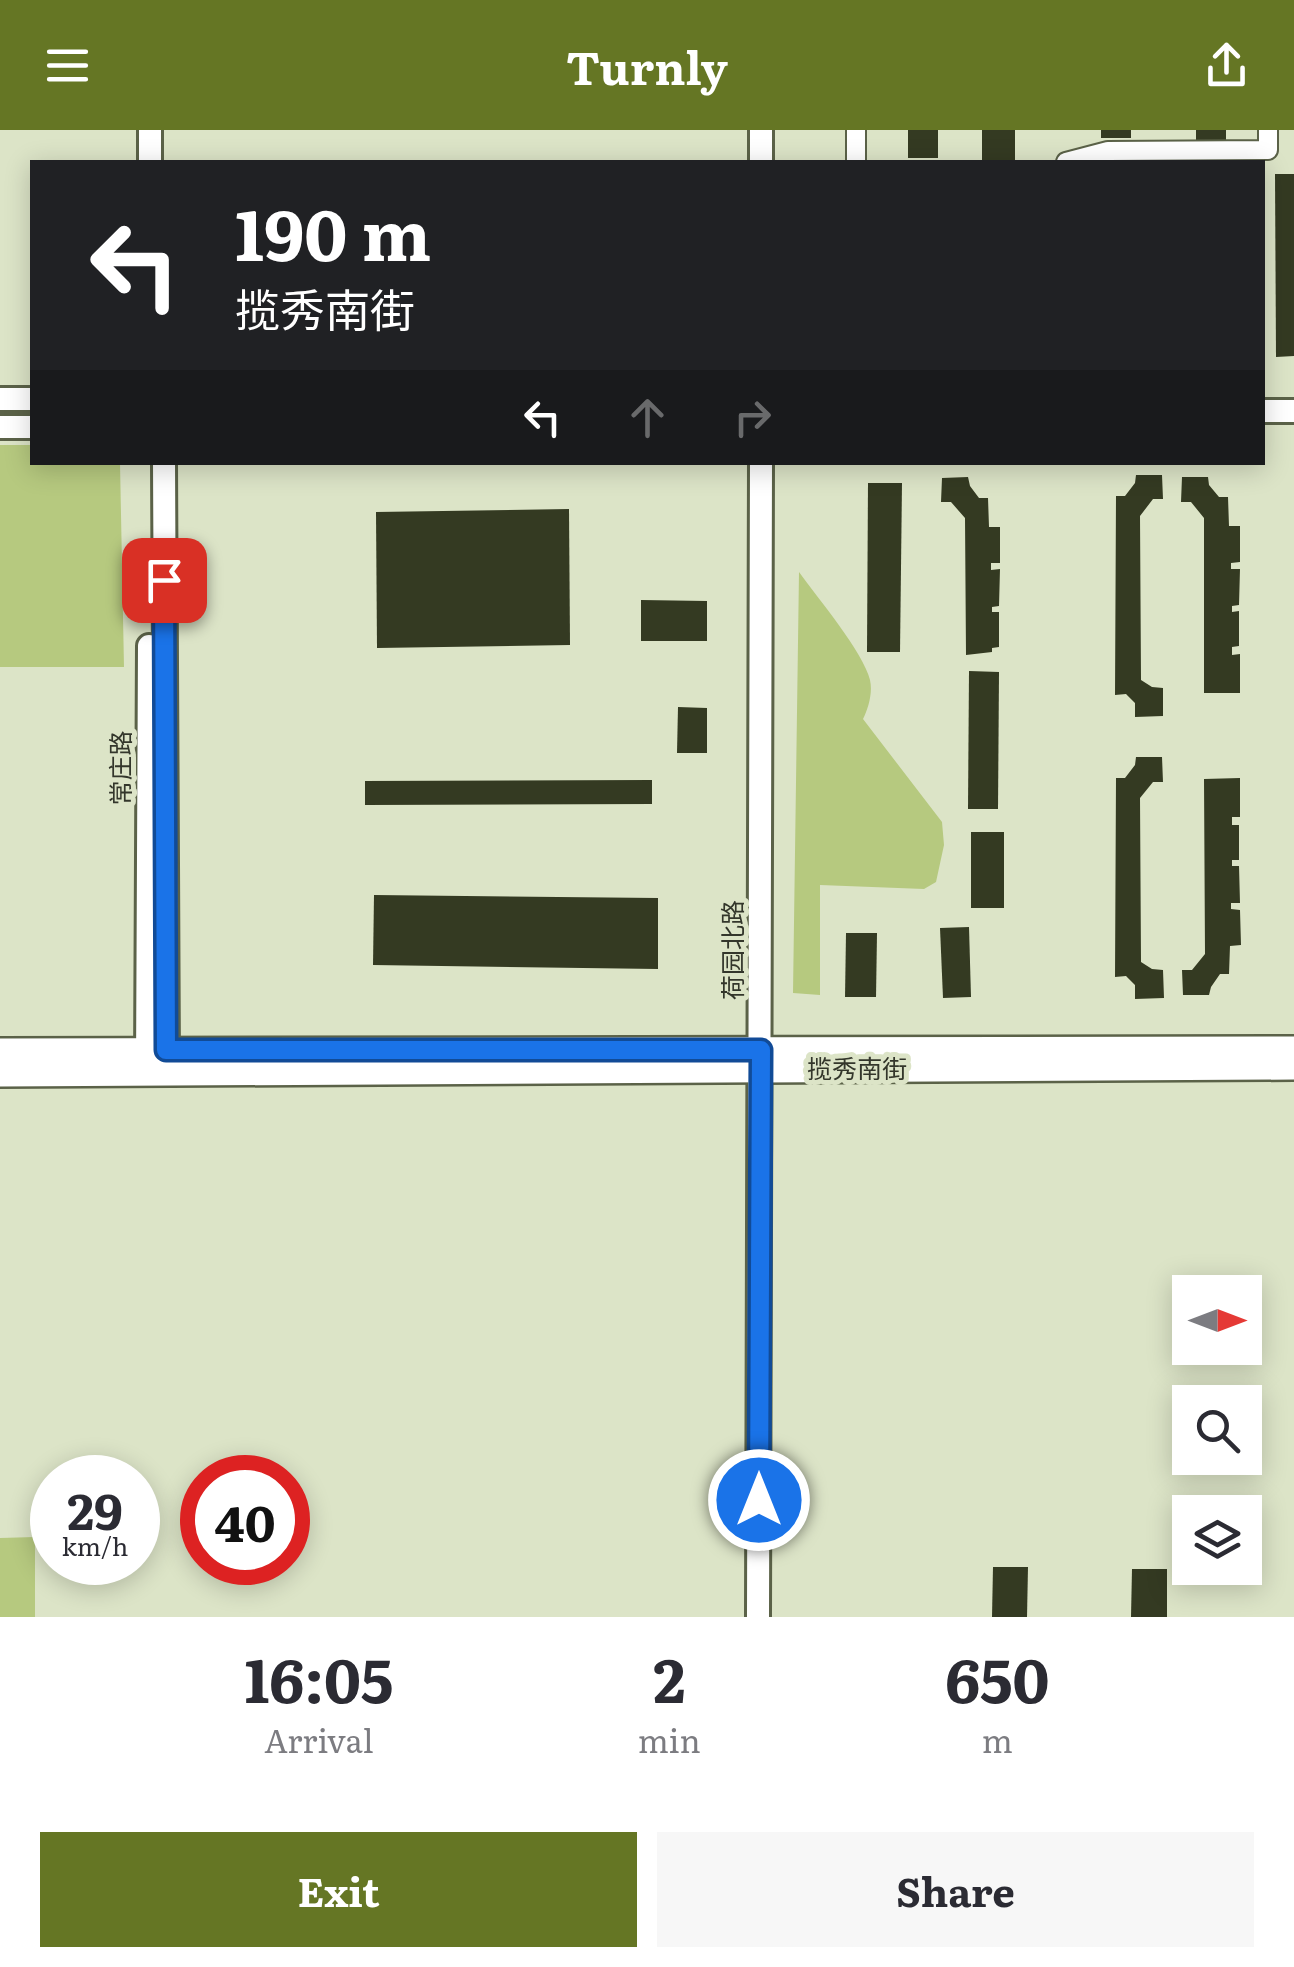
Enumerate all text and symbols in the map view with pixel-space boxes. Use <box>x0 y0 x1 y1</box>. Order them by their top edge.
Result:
text: Turnly <box>566 32 728 99</box>
icon: menu <box>40 38 95 93</box>
icon: share <box>1199 38 1254 93</box>
text: 190 m <box>235 179 431 283</box>
icon: left <box>70 200 200 330</box>
text: 揽秀南街 <box>235 274 415 341</box>
icon: left <box>515 390 570 445</box>
icon: ahead <box>620 390 675 445</box>
icon: right <box>725 390 780 445</box>
pin <box>122 538 207 623</box>
icon: arrive <box>137 553 192 608</box>
street label: 常庄路 <box>101 730 138 806</box>
street label: 荷园北路 <box>713 900 750 1000</box>
street label: 揽秀南街 <box>807 1049 907 1086</box>
north arrow <box>1172 1275 1262 1365</box>
map controls <box>1172 1275 1262 1585</box>
button: search <box>1172 1385 1262 1475</box>
position arrow <box>707 1448 811 1552</box>
speed limit sign: 40 <box>180 1455 310 1585</box>
text: 29 <box>67 1471 123 1545</box>
button: layers <box>1172 1495 1262 1585</box>
text: km/h <box>62 1527 128 1564</box>
text: 16:05 <box>244 1632 393 1721</box>
text: 2 <box>653 1632 685 1721</box>
text: 650 <box>945 1632 1050 1721</box>
text: Arrival <box>264 1715 374 1763</box>
text: min <box>638 1715 701 1763</box>
text: m <box>982 1715 1013 1763</box>
button: Exit <box>40 1832 637 1947</box>
button: Share <box>657 1832 1254 1947</box>

